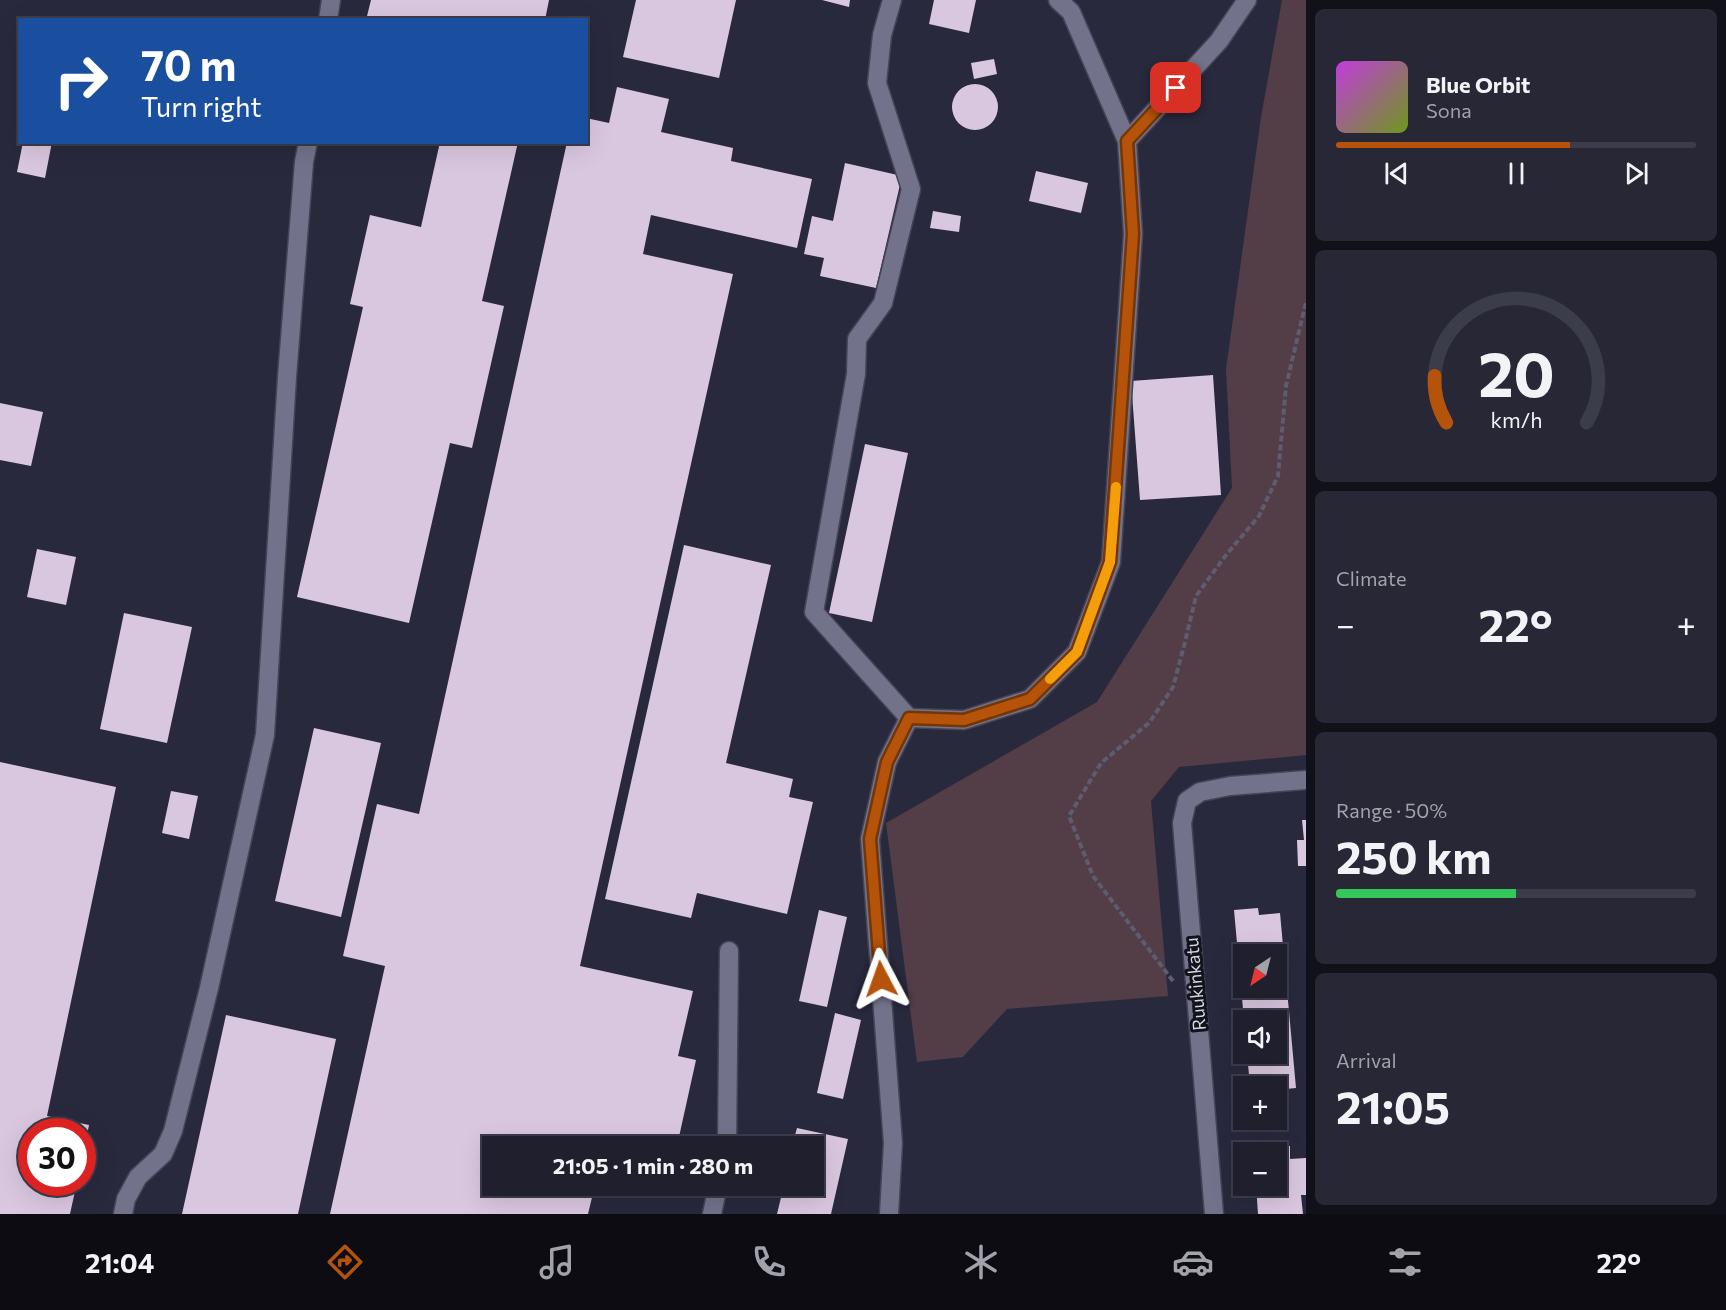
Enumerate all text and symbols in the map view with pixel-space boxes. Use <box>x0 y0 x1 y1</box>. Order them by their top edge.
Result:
text: 70 m <box>141 38 236 90</box>
icon: right <box>42 42 120 120</box>
pin <box>1150 62 1201 113</box>
icon: arrive <box>1159 71 1192 104</box>
text: Blue Orbit <box>1426 71 1530 98</box>
text: Turn right <box>141 90 261 123</box>
text: Sona <box>1426 98 1472 122</box>
icon: previous <box>1380 157 1413 190</box>
icon: pause <box>1500 157 1533 190</box>
icon: next <box>1620 157 1653 190</box>
text: 20 <box>1478 334 1554 410</box>
text: km/h <box>1490 406 1542 432</box>
text: Climate <box>1336 566 1406 590</box>
text: 22° <box>1479 596 1553 651</box>
text: − <box>1336 603 1355 644</box>
text: + <box>1677 603 1696 644</box>
text: Range · 50% <box>1336 798 1447 822</box>
text: 250 km <box>1336 828 1491 883</box>
street label: Ruukinkatu <box>1180 937 1210 1032</box>
north arrow <box>1233 944 1287 998</box>
map controls <box>1233 944 1287 1196</box>
position arrow <box>849 947 913 1011</box>
button: sound <box>1233 1010 1287 1064</box>
text: Arrival <box>1336 1048 1397 1072</box>
button: + <box>1233 1076 1287 1130</box>
text: 21:05 <box>1336 1078 1450 1133</box>
speed limit sign: 30 <box>18 1118 96 1196</box>
button: − <box>1233 1142 1287 1196</box>
text: 21:05 · 1 min · 280 m <box>553 1152 753 1179</box>
icon: directions <box>324 1241 366 1283</box>
icon: music <box>536 1241 578 1283</box>
icon: phone <box>748 1241 790 1283</box>
icon: climate <box>960 1241 1002 1283</box>
icon: car <box>1172 1241 1214 1283</box>
icon: filters <box>1384 1241 1426 1283</box>
text: 21:04 <box>85 1246 154 1279</box>
text: 22° <box>1596 1246 1641 1279</box>

